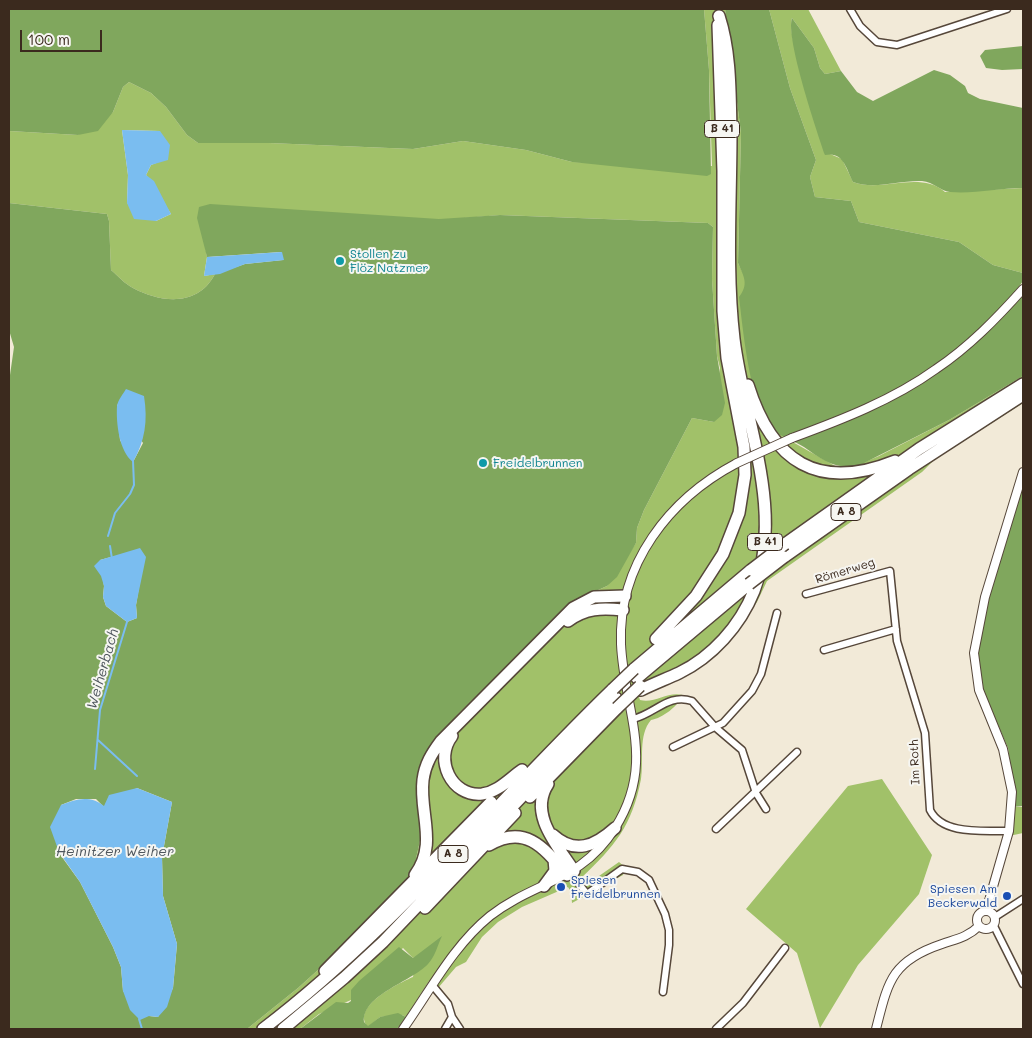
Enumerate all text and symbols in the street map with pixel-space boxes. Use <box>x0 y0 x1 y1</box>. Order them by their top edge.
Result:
scale bar <box>22 20 105 52</box>
text: 100 m <box>28 29 70 49</box>
road number: B 41 <box>704 120 740 138</box>
place label: Stollen zu Flöz Natzmer <box>350 247 429 275</box>
marker: Stollen zu Flöz Natzmer <box>334 255 346 267</box>
place label: Freidelbrunnen <box>493 456 582 470</box>
marker: Freidelbrunnen <box>477 457 489 469</box>
road number: A 8 <box>831 504 861 520</box>
road number: B 41 <box>748 534 782 550</box>
street label: Römerweg <box>813 555 877 587</box>
water label: Weiherbach <box>84 627 122 711</box>
street label: Im Roth <box>907 739 923 785</box>
water label: Heinitzer Weiher <box>56 844 174 860</box>
road number: A 8 <box>438 846 468 862</box>
place label: Spiesen Freidelbrunnen <box>571 873 660 901</box>
marker: Spiesen Freidelbrunnen <box>555 881 567 893</box>
place label: Spiesen Am Beckerwald <box>928 882 997 910</box>
marker: Spiesen Am Beckerwald <box>1001 890 1013 902</box>

